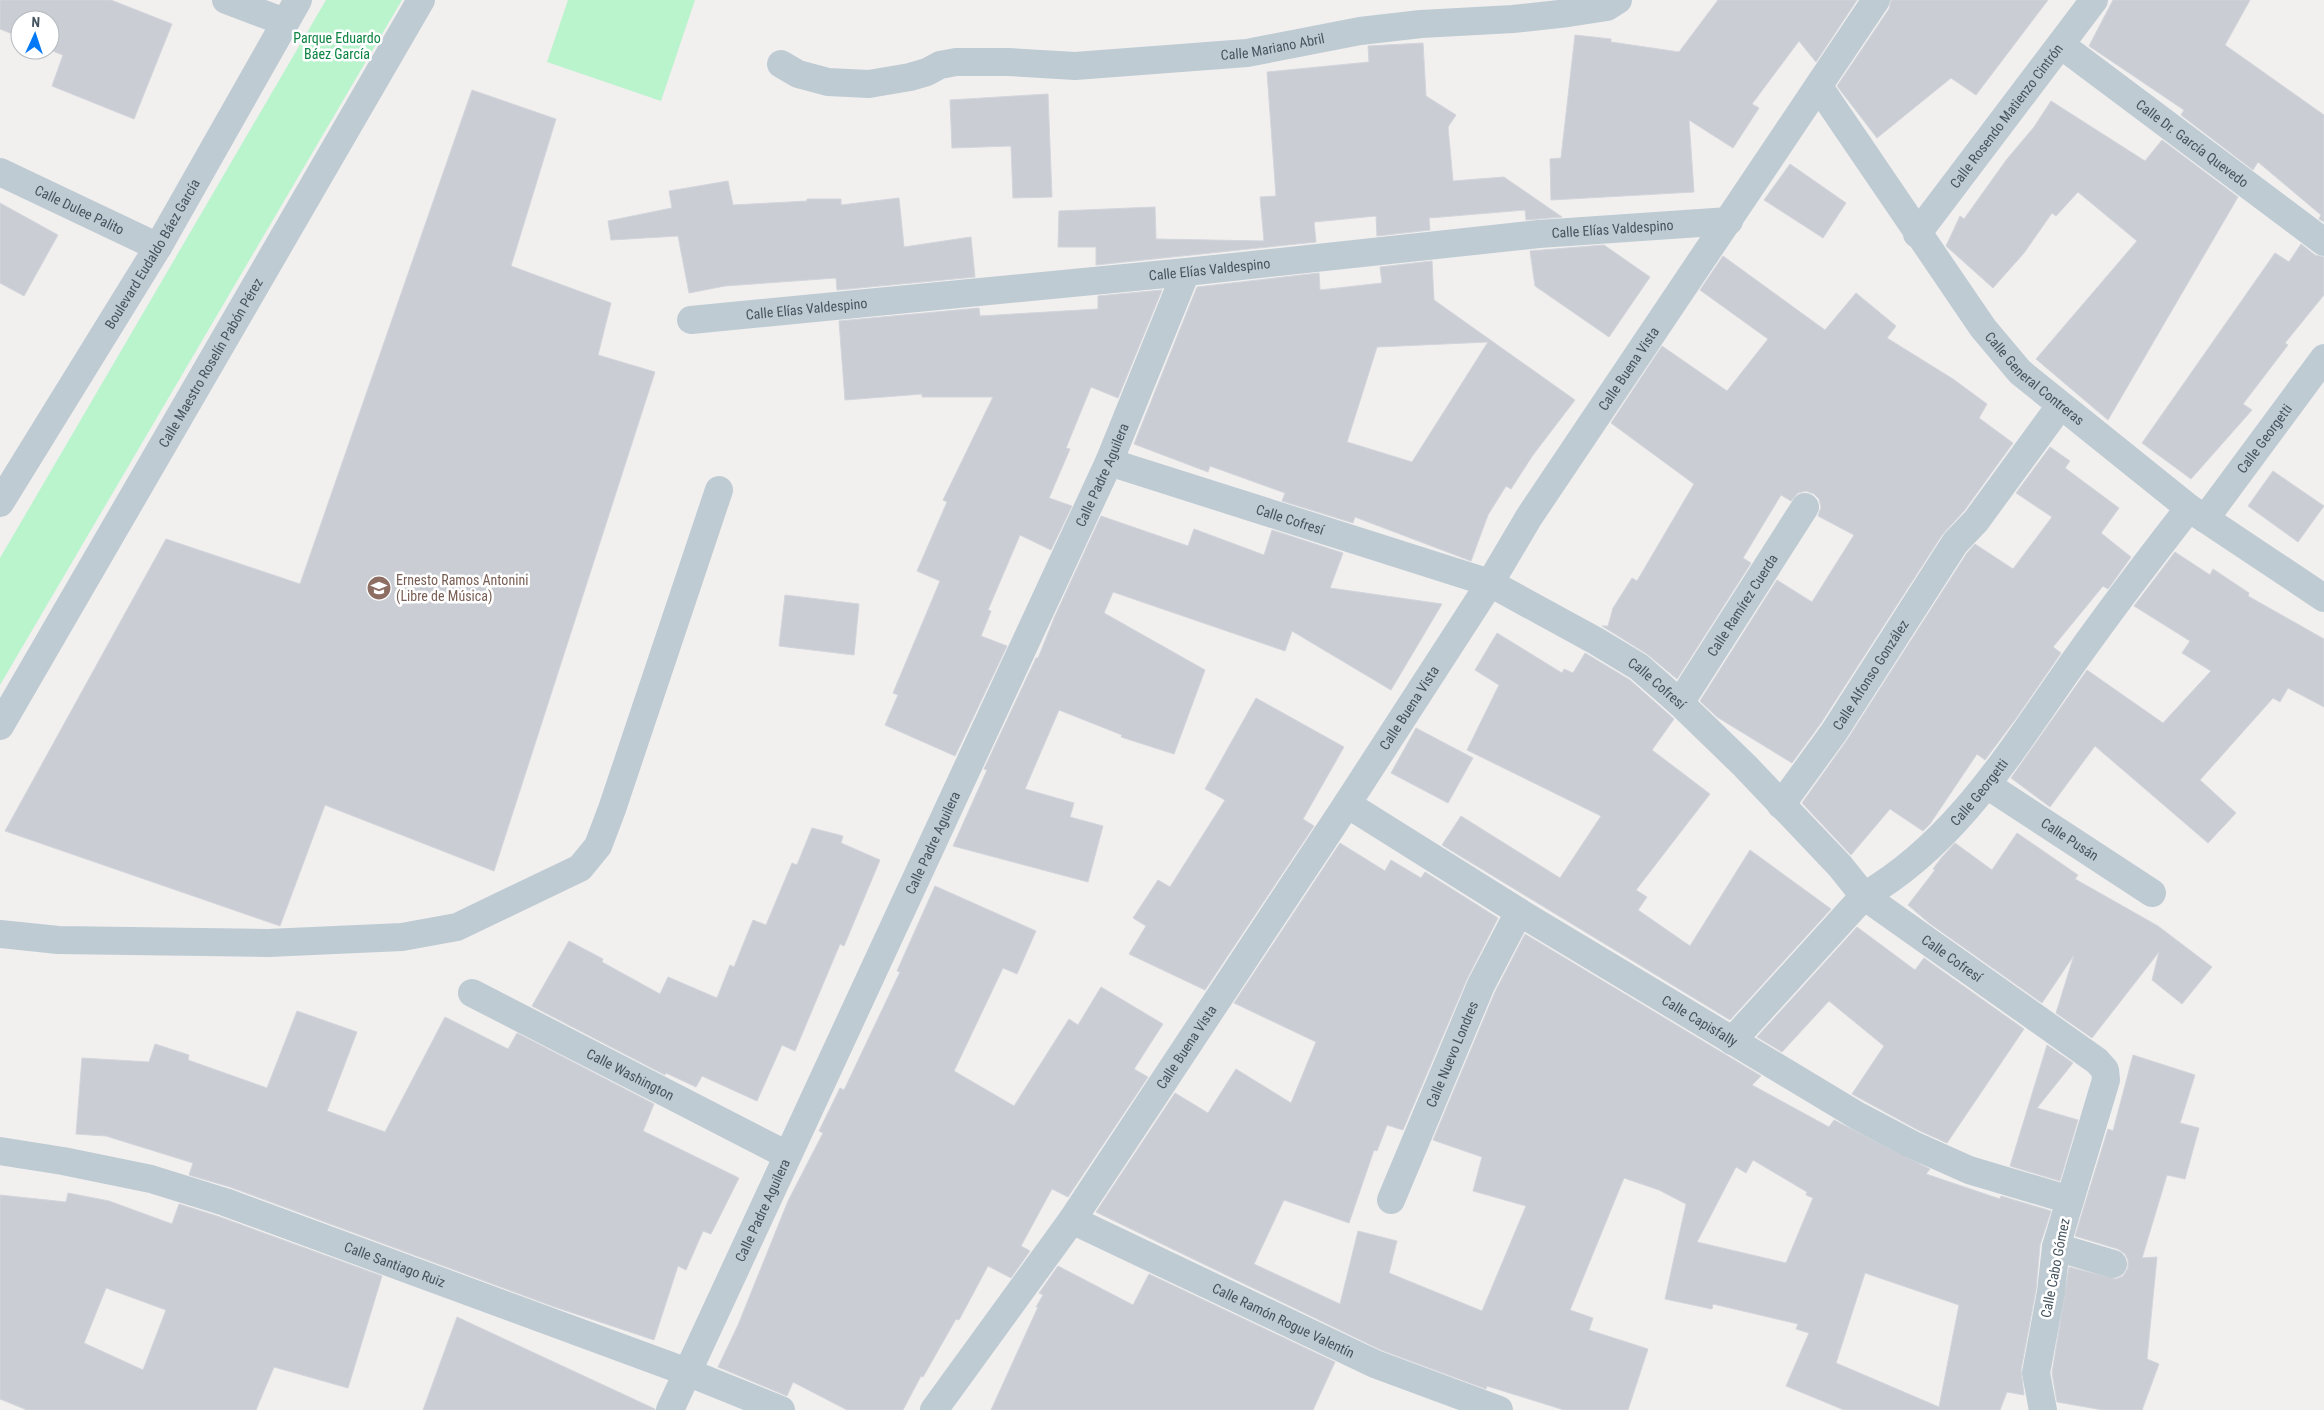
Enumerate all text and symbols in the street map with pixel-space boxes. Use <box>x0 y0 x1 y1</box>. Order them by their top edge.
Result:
north arrow <box>10 10 60 60</box>
text: N <box>31 14 40 30</box>
park label: Parque Eduardo Báez García <box>293 30 381 62</box>
street label: Calle Mariano Abril <box>1220 30 1326 63</box>
street label: Calle Rosendo Matienzo Cintrón <box>1947 41 2066 191</box>
street label: Calle Dr. García Quevedo <box>2133 96 2252 191</box>
street label: Boulevard Eudaldo Báez García <box>101 176 203 332</box>
street label: Calle Dulee Palito <box>32 182 127 238</box>
street label: Calle Elías Valdespino <box>1551 217 1674 241</box>
street label: Calle Elías Valdespino <box>1148 255 1271 284</box>
street label: Calle Maestro Roselín Pabón Pérez <box>155 275 266 450</box>
street label: Calle Elías Valdespino <box>745 295 868 323</box>
street label: Calle Buena Vista <box>1595 324 1662 413</box>
street label: Calle General Contreras <box>1982 329 2087 428</box>
street label: Calle Georgetti <box>2234 401 2295 476</box>
street label: Calle Padre Aguilera <box>1072 421 1132 529</box>
street label: Calle Cofresí <box>1254 501 1327 538</box>
street label: Calle Ramírez Cuerda <box>1704 551 1781 659</box>
place label: Ernesto Ramos Antonini (Libre de Música) <box>396 572 528 605</box>
school or university icon: Ernesto Ramos Antonini (Libre de Música) <box>366 575 392 601</box>
street label: Calle Alfonso González <box>1829 617 1912 733</box>
street label: Calle Cofresí <box>1625 654 1690 713</box>
street label: Calle Buena Vista <box>1376 663 1442 753</box>
street label: Calle Georgetti <box>1947 756 2011 829</box>
street label: Calle Padre Aguilera <box>902 789 963 897</box>
street label: Calle Pusán <box>2038 815 2102 864</box>
street label: Calle Cofresí <box>1918 931 1986 986</box>
street label: Calle Capisfally <box>1659 992 1741 1050</box>
street label: Calle Nuevo Londres <box>1423 999 1481 1110</box>
street label: Calle Buena Vista <box>1153 1002 1220 1092</box>
street label: Calle Washington <box>584 1045 677 1103</box>
street label: Calle Padre Aguilera <box>732 1156 793 1264</box>
street label: Calle Cabo Gómez <box>2037 1217 2073 1319</box>
street label: Calle Santiago Ruiz <box>342 1239 447 1290</box>
street label: Calle Ramón Rogue Valentín <box>1210 1280 1357 1361</box>

